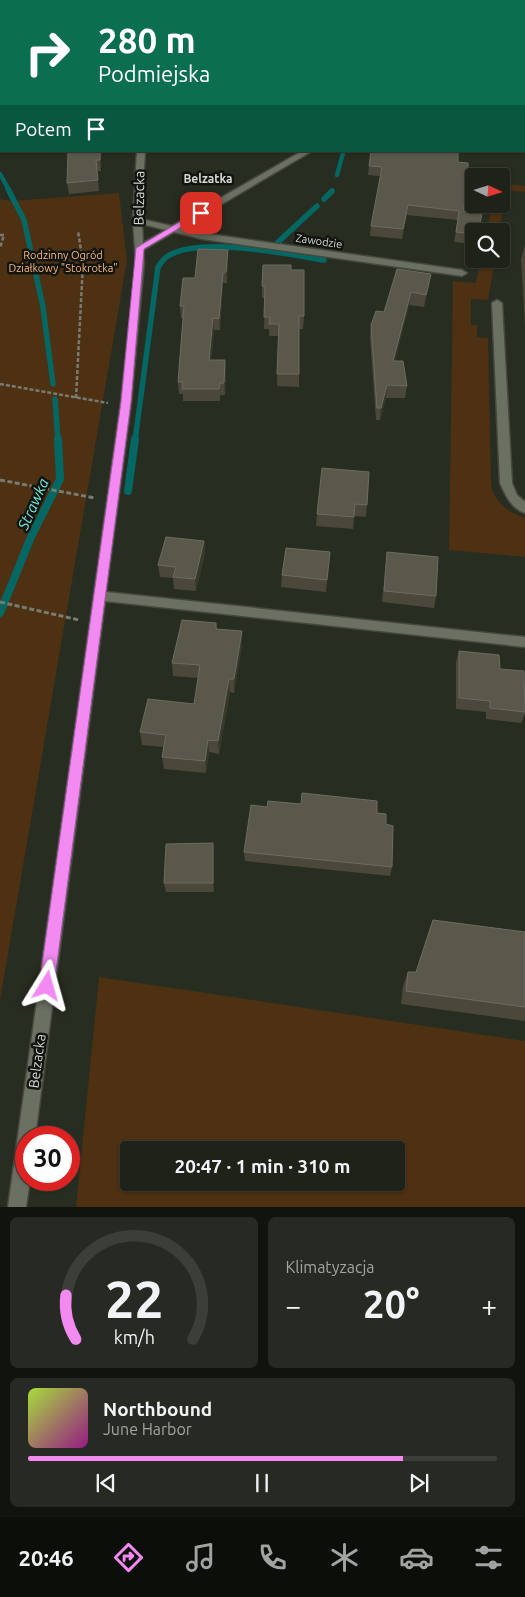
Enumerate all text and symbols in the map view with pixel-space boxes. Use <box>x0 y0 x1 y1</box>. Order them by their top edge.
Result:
icon: right <box>15 20 80 85</box>
text: 280 m <box>98 20 196 60</box>
text: Podmiejska <box>98 61 210 86</box>
icon: arrive <box>82 115 110 143</box>
text: Potem <box>15 118 72 140</box>
north arrow <box>465 168 510 212</box>
map controls <box>465 168 510 268</box>
street label: Belzacka <box>131 171 147 225</box>
district label: Belzatka <box>183 172 233 185</box>
pin <box>180 192 222 234</box>
icon: arrive <box>187 199 215 227</box>
button: search <box>465 223 510 268</box>
street label: Zawodzie <box>295 232 343 250</box>
park label: Rodzinny Ogród Działkowy "Stokrotka" <box>8 249 118 274</box>
water label: Strawka <box>14 476 52 533</box>
position arrow <box>20 959 72 1011</box>
street label: Belzacka <box>25 1033 49 1089</box>
speed limit sign: 30 <box>15 1126 80 1191</box>
text: 20:47 · 1 min · 310 m <box>175 1155 350 1177</box>
text: Klimatyzacja <box>286 1258 375 1276</box>
text: 22 <box>104 1270 163 1328</box>
text: 20° <box>363 1283 419 1325</box>
text: − <box>286 1290 301 1321</box>
text: + <box>481 1290 497 1321</box>
text: km/h <box>113 1327 154 1347</box>
text: Northbound <box>103 1398 212 1420</box>
text: June Harbor <box>103 1420 192 1438</box>
icon: previous <box>92 1469 120 1497</box>
icon: pause <box>248 1469 276 1497</box>
icon: next <box>405 1469 433 1497</box>
icon: directions <box>111 1540 146 1575</box>
icon: music <box>183 1540 218 1575</box>
icon: phone <box>255 1540 290 1575</box>
icon: climate <box>327 1540 362 1575</box>
icon: car <box>399 1540 434 1575</box>
icon: filters <box>471 1540 506 1575</box>
text: 20:46 <box>19 1545 74 1570</box>

